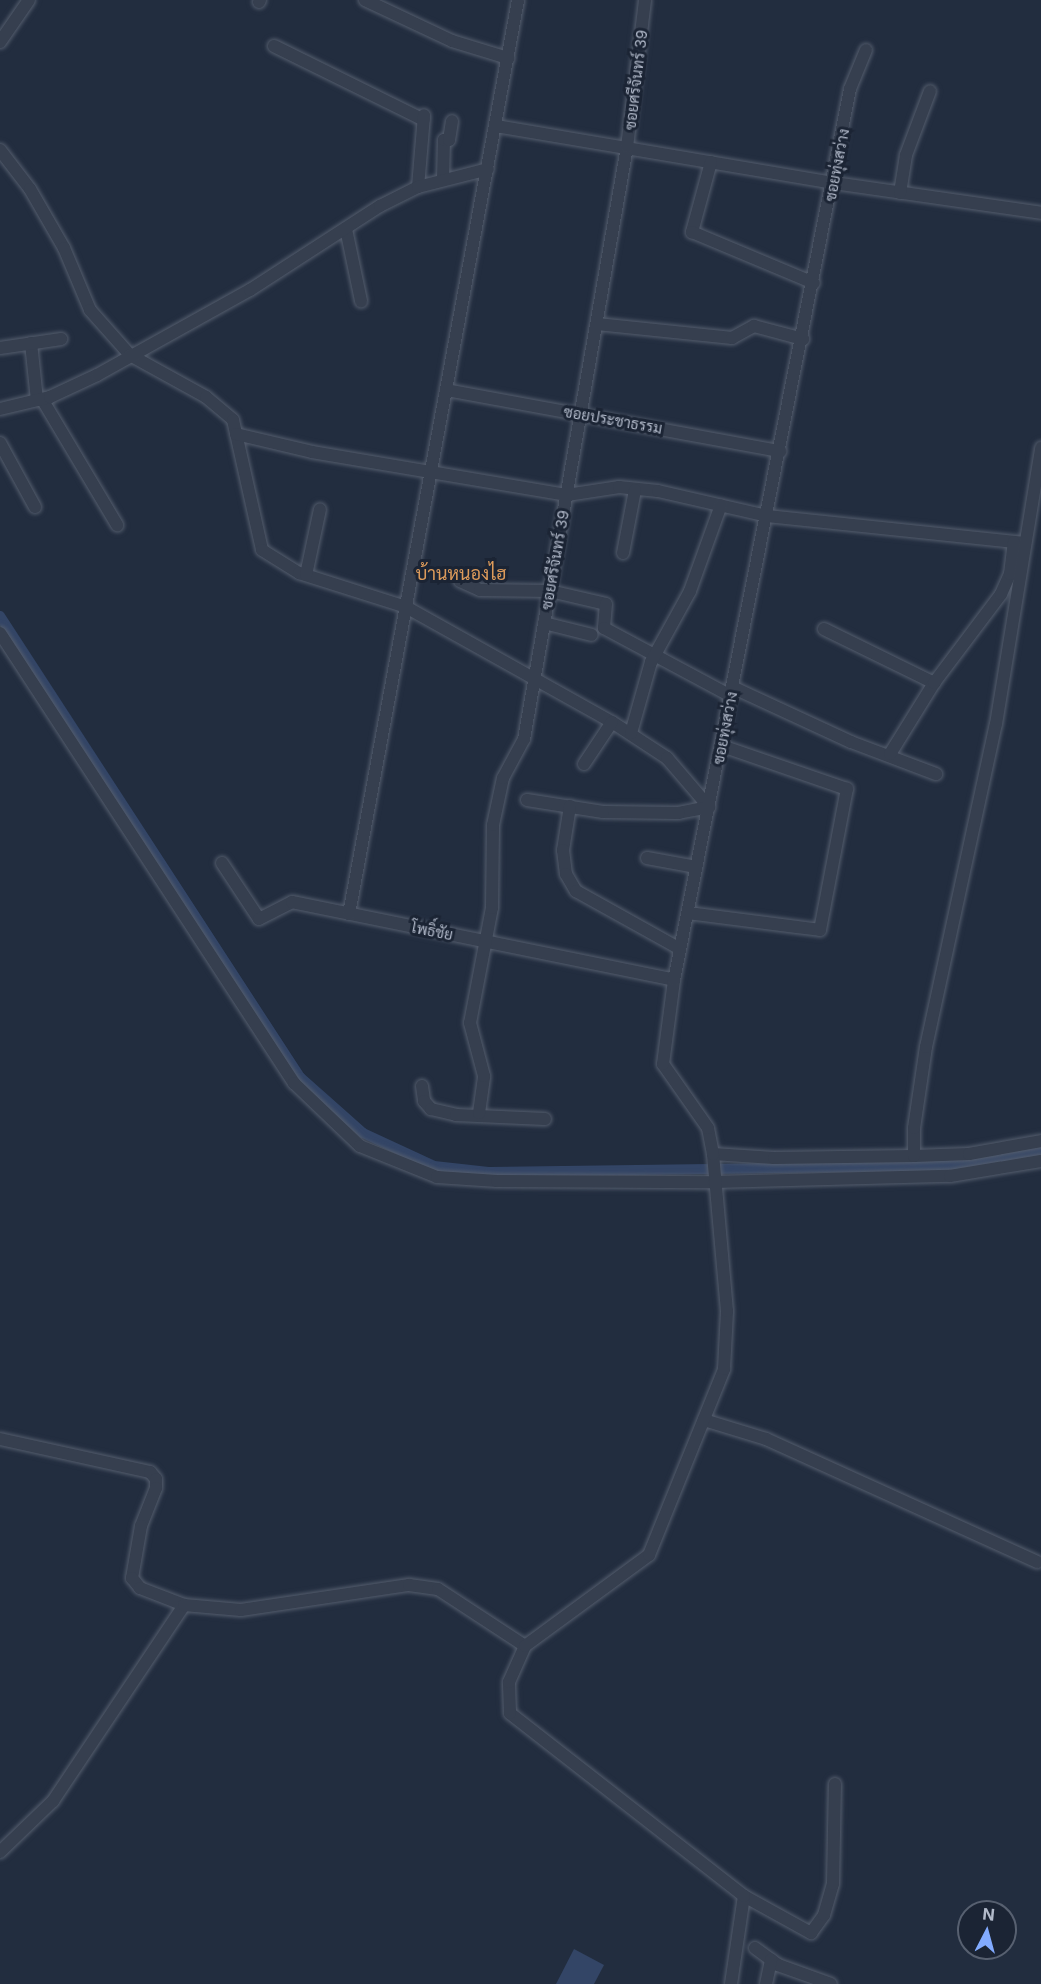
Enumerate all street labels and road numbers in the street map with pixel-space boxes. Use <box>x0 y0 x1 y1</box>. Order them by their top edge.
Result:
street label: ซอยศรีจันทร์ 39 <box>621 29 651 131</box>
street label: ซอยทุ่งสว่าง <box>821 127 853 203</box>
street label: ซอยประชาธรรม <box>562 402 664 438</box>
street label: ซอยศรีจันทร์ 39 <box>537 509 573 611</box>
street label: ซอยทุ่งสว่าง <box>709 690 741 766</box>
street label: โพธิ์ชัย <box>410 918 454 944</box>

